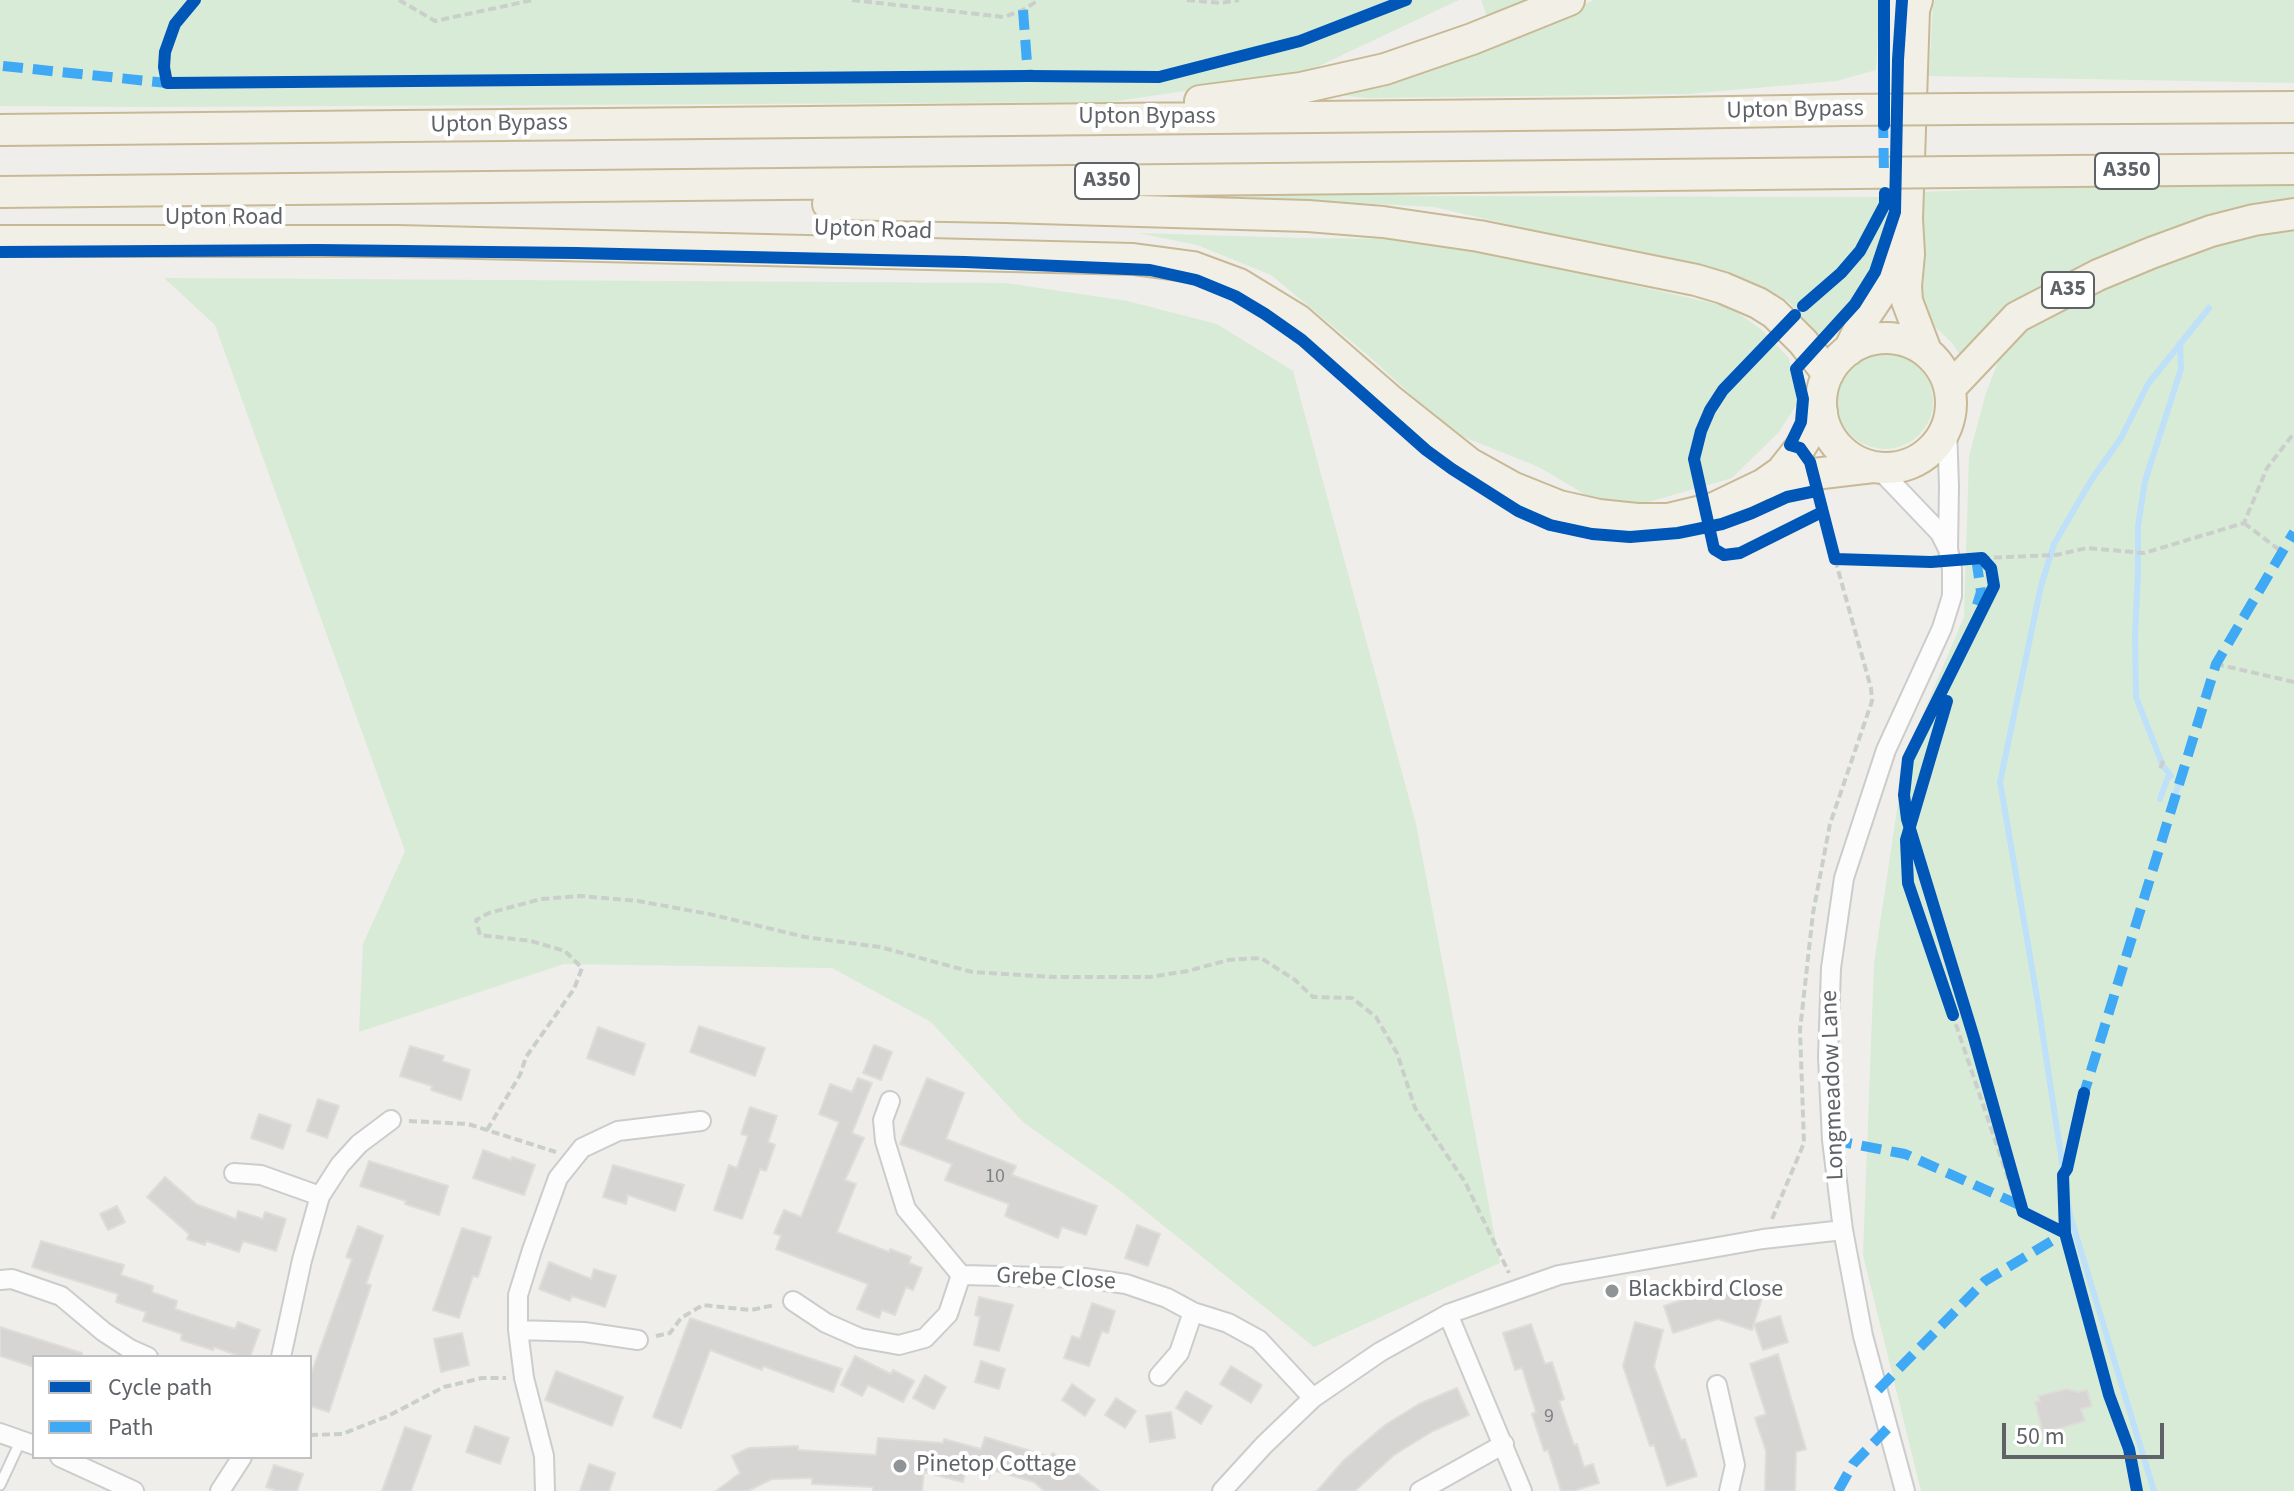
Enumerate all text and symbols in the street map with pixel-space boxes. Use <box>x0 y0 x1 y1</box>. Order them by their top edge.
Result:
street label: Upton Bypass <box>1726 95 1864 127</box>
street label: Upton Bypass <box>1078 104 1216 132</box>
street label: Upton Bypass <box>430 109 568 141</box>
road number: A350 <box>2095 153 2159 189</box>
road number: A350 <box>1075 163 1139 199</box>
street label: Upton Road <box>165 205 283 233</box>
street label: Upton Road <box>813 215 933 247</box>
road number: A35 <box>2042 272 2094 308</box>
street label: Longmeadow Lane <box>1816 989 1852 1181</box>
house number: 10 <box>985 1166 1005 1190</box>
street label: Grebe Close <box>996 1262 1116 1298</box>
place label: Blackbird Close <box>1628 1277 1783 1305</box>
marker: Blackbird Close <box>1603 1282 1621 1300</box>
legend <box>32 1355 312 1459</box>
text: Cycle path <box>108 1370 212 1405</box>
house number: 9 <box>1544 1406 1554 1430</box>
scale bar <box>2006 1407 2168 1457</box>
text: Path <box>108 1410 154 1445</box>
text: 50 m <box>2016 1419 2065 1454</box>
place label: Pinetop Cottage <box>916 1452 1076 1480</box>
marker: Pinetop Cottage <box>891 1457 909 1475</box>

